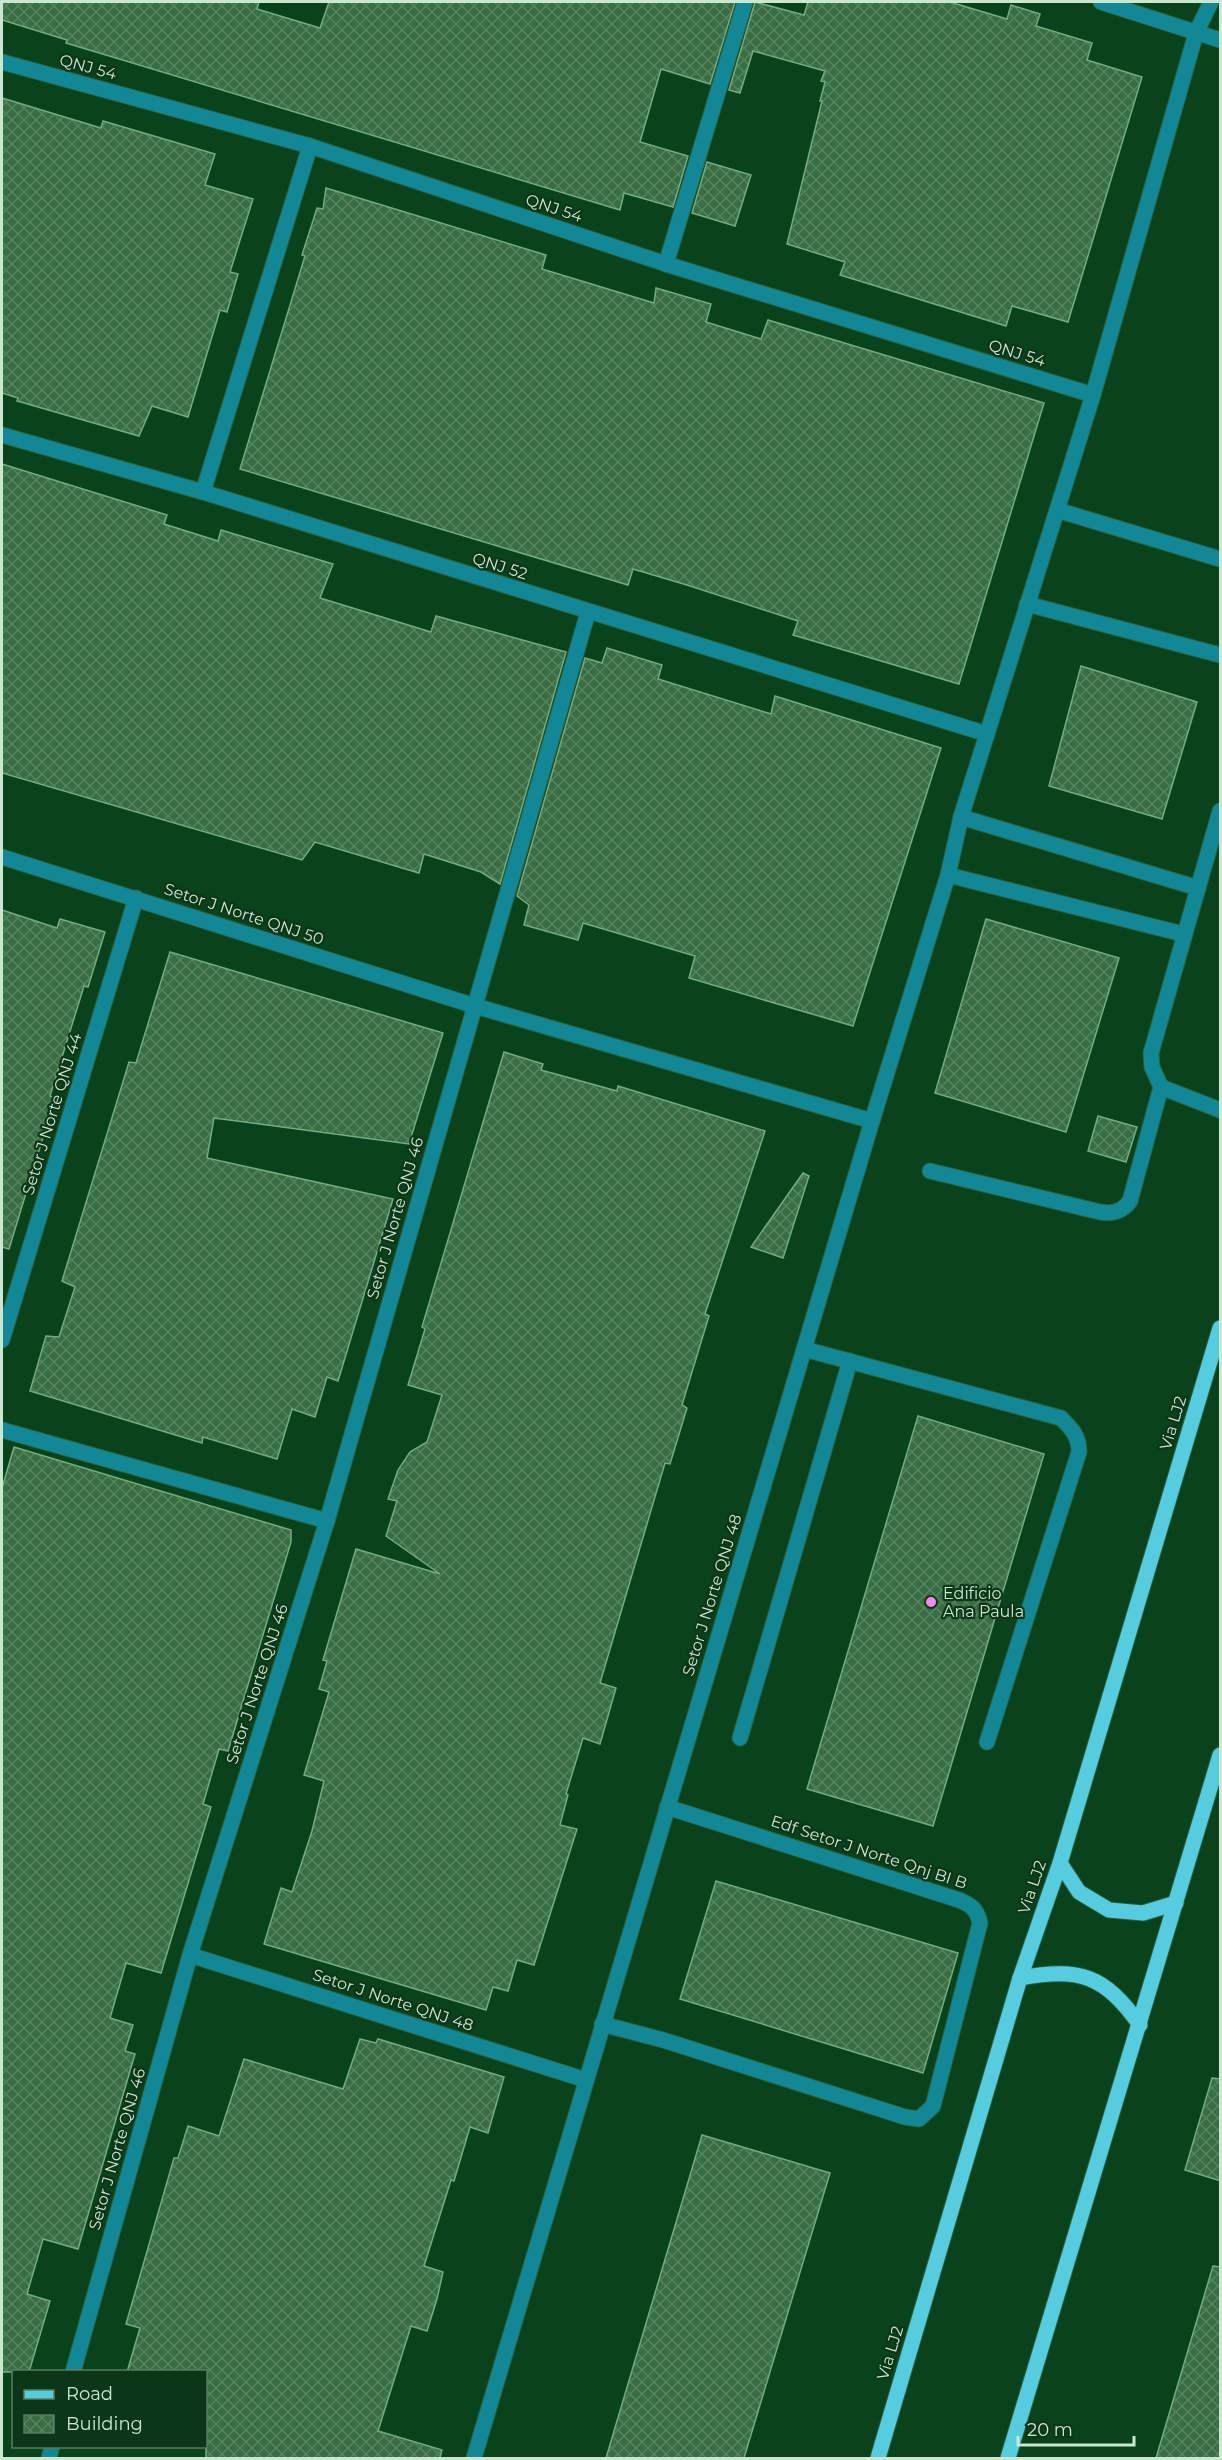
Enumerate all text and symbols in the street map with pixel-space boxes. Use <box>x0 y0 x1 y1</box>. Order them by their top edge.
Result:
street label: QNJ 54 <box>57 50 119 84</box>
street label: QNJ 54 <box>523 190 585 226</box>
street label: QNJ 54 <box>986 335 1048 371</box>
street label: QNJ 52 <box>470 549 530 583</box>
street label: Setor J Norte QNJ 50 <box>162 879 326 949</box>
street label: Setor J Norte QNJ 44 <box>18 1030 86 1197</box>
street label: Setor J Norte QNJ 46 <box>363 1135 427 1301</box>
street label: Via LJ2 <box>1156 1394 1190 1452</box>
street label: Setor J Norte QNJ 48 <box>678 1512 746 1678</box>
place label: Edificio Ana Paula <box>943 1584 1024 1621</box>
marker: Edificio Ana Paula <box>924 1595 938 1609</box>
street label: Setor J Norte QNJ 46 <box>222 1601 292 1766</box>
street label: Edf Setor J Norte Qnj BI B <box>768 1811 970 1893</box>
street label: Via LJ2 <box>1014 1858 1050 1916</box>
street label: Setor J Norte QNJ 48 <box>310 1965 476 2035</box>
street label: Setor J Norte QNJ 46 <box>85 2066 149 2232</box>
street label: Via LJ2 <box>873 2324 907 2382</box>
legend <box>12 2370 207 2448</box>
text: Road <box>66 2383 113 2405</box>
scale bar <box>1018 2409 1134 2447</box>
text: Building <box>66 2413 143 2435</box>
text: 20 m <box>1027 2419 1073 2441</box>

